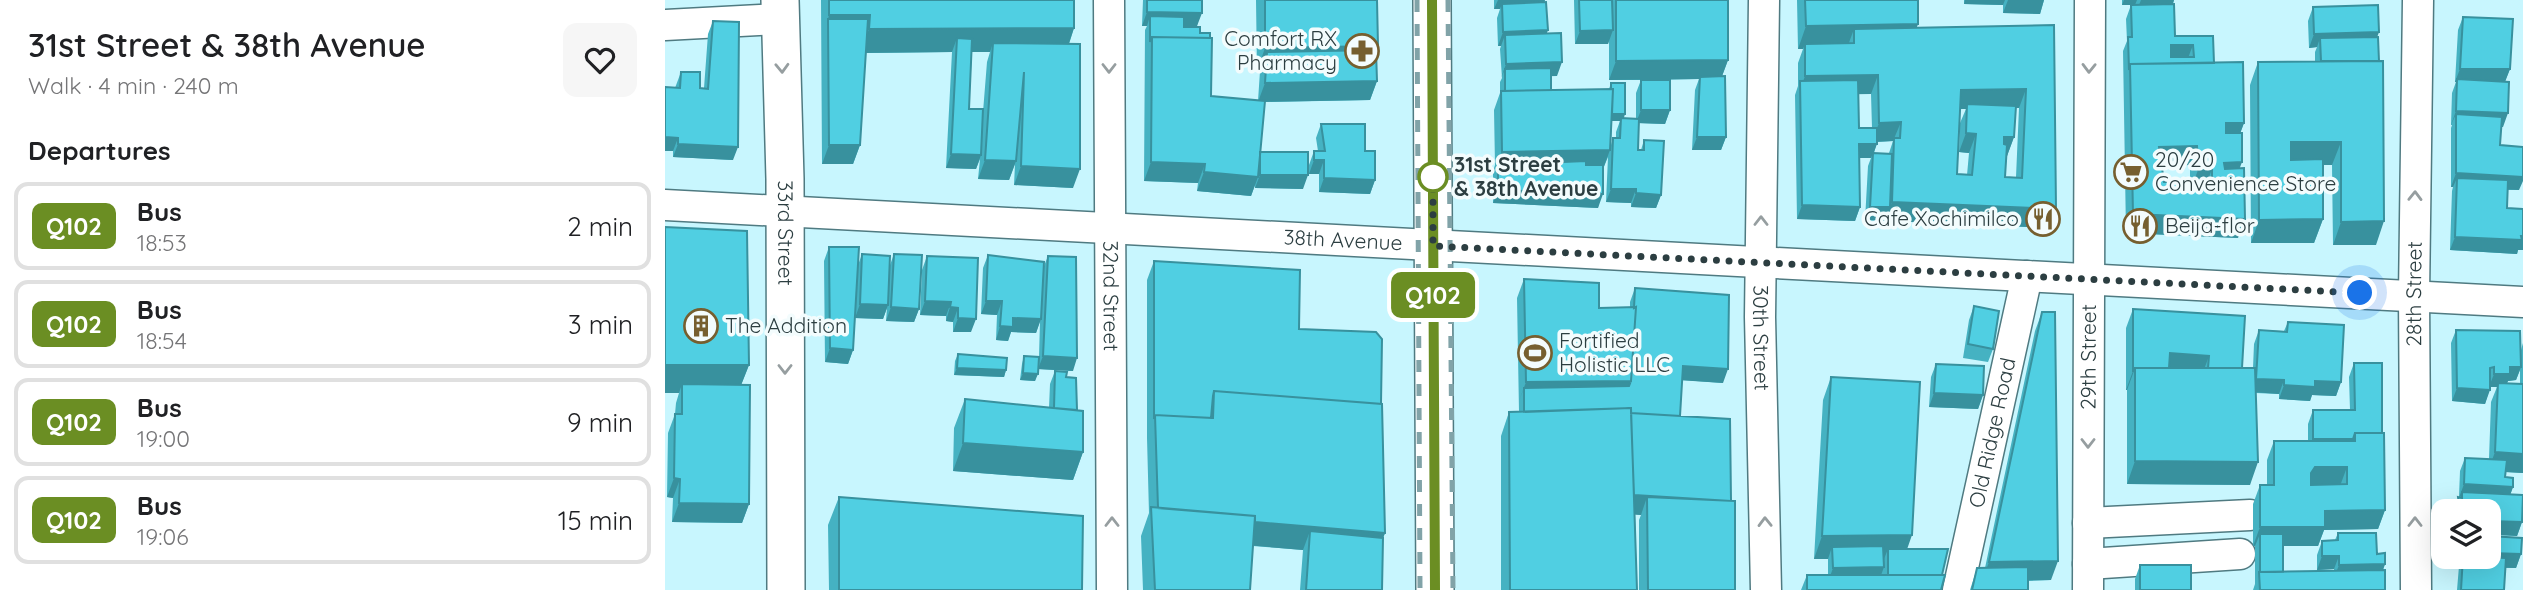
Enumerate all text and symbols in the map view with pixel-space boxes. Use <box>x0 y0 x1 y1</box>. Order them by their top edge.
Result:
button: heart <box>563 23 637 97</box>
text: 31st Street & 38th Avenue <box>28 24 426 65</box>
place label: Comfort RX Pharmacy <box>1224 25 1337 75</box>
pharmacy icon: Comfort RX Pharmacy <box>1343 32 1381 70</box>
one-way arrow <box>774 63 789 74</box>
one-way arrow <box>1101 63 1117 74</box>
one-way arrow <box>2081 63 2097 74</box>
text: Walk · 4 min · 240 m <box>28 71 239 100</box>
text: Departures <box>28 134 171 167</box>
place label: 20/20 Convenience Store <box>2155 146 2336 196</box>
place label: 31st Street & 38th Avenue <box>1454 151 1598 201</box>
supermarket icon: 20/20 Convenience Store <box>2112 153 2150 191</box>
marker: 31st Street & 38th Avenue <box>1418 162 1448 192</box>
street label: 33rd Street <box>773 180 799 286</box>
one-way arrow <box>2407 191 2423 201</box>
text: Bus <box>137 195 182 228</box>
restaurant icon: Cafe Xochimilco <box>2024 200 2062 238</box>
place label: Cafe Xochimilco <box>1864 205 2019 231</box>
restaurant icon: Beija-flor <box>2121 207 2159 245</box>
text: 2 min <box>567 210 633 243</box>
text: Q102 <box>46 211 102 241</box>
place label: Beija-flor <box>2165 212 2255 238</box>
one-way arrow <box>1753 215 1769 226</box>
street label: 38th Avenue <box>1283 223 1403 255</box>
text: 18:53 <box>137 228 187 257</box>
street label: 32nd Street <box>1098 241 1125 351</box>
street label: 28th Street <box>2400 241 2427 347</box>
line badge: Q102 <box>1384 272 1482 318</box>
your location <box>2342 275 2377 310</box>
text: Q102 <box>1405 280 1461 310</box>
street label: 30th Street <box>1748 285 1776 391</box>
text: Bus <box>137 293 182 326</box>
street label: 29th Street <box>2075 304 2101 410</box>
building icon: The Addition <box>682 307 720 345</box>
text: 3 min <box>568 308 633 341</box>
text: Q102 <box>46 309 102 339</box>
place label: The Addition <box>725 312 847 338</box>
text: 18:54 <box>137 326 187 355</box>
place label: Fortified Holistic LLC <box>1559 327 1670 377</box>
sports icon: Fortified Holistic LLC <box>1516 334 1554 372</box>
street label: Old Ridge Road <box>1962 355 2021 510</box>
one-way arrow <box>777 364 793 375</box>
text: Bus <box>137 391 182 424</box>
text: 9 min <box>567 406 633 439</box>
text: Q102 <box>46 407 102 437</box>
text: 19:00 <box>137 424 190 453</box>
one-way arrow <box>2080 437 2095 448</box>
text: Bus <box>137 489 182 522</box>
map controls <box>2431 499 2501 569</box>
button: layers <box>2431 499 2501 569</box>
text: 15 min <box>558 504 633 537</box>
text: Q102 <box>46 505 102 535</box>
one-way arrow <box>1104 516 1119 527</box>
one-way arrow <box>1757 516 1772 527</box>
one-way arrow <box>2407 516 2423 527</box>
text: 19:06 <box>137 522 189 551</box>

